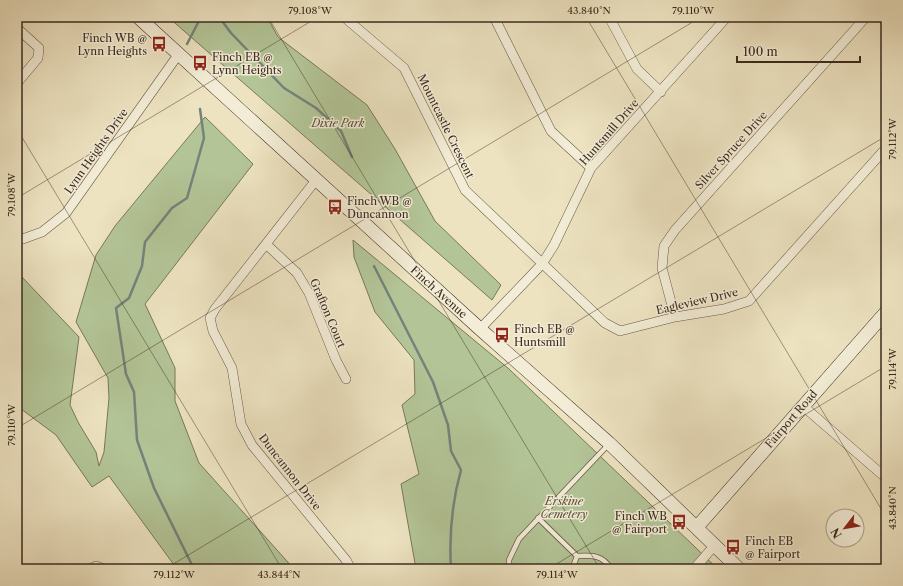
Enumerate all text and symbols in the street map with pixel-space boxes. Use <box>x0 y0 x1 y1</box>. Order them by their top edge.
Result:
text: 79.108°W <box>288 4 333 17</box>
text: 43.840°N <box>567 4 611 17</box>
text: 79.110°W <box>672 4 715 17</box>
place label: Finch WB @ Lynn Heights <box>77 31 147 58</box>
bus stop icon: Finch WB @ Lynn Heights <box>150 35 168 53</box>
scale bar <box>737 38 860 64</box>
text: 100 m <box>743 44 778 59</box>
place label: Finch EB @ Lynn Heights <box>212 50 282 77</box>
bus stop icon: Finch EB @ Lynn Heights <box>191 54 209 72</box>
street label: Mountcastle Crescent <box>415 72 477 181</box>
street label: Huntsmill Drive <box>576 96 642 168</box>
street label: Lynn Heights Drive <box>61 106 131 196</box>
street label: Silver Spruce Drive <box>692 108 770 192</box>
park label: Dixie Park <box>311 116 365 130</box>
text: 79.112°W <box>886 117 899 160</box>
text: 79.108°W <box>5 172 18 217</box>
place label: Finch WB @ Duncannon <box>347 194 412 221</box>
bus stop icon: Finch WB @ Duncannon <box>326 198 344 216</box>
street label: Finch Avenue <box>408 263 470 321</box>
street label: Grafton Court <box>307 276 349 350</box>
street label: Eagleview Drive <box>655 285 739 317</box>
place label: Finch EB @ Huntsmill <box>514 322 575 349</box>
bus stop icon: Finch EB @ Huntsmill <box>493 326 511 344</box>
text: 79.114°W <box>886 347 899 390</box>
street label: Fairport Road <box>762 387 820 451</box>
text: 79.110°W <box>5 403 18 446</box>
street label: Duncannon Drive <box>256 431 324 513</box>
text: 43.840°N <box>886 486 899 530</box>
park label: Erskine Cemetery <box>540 494 588 521</box>
north arrow <box>825 508 865 548</box>
place label: Finch WB @ Fairport <box>612 509 667 536</box>
bus stop icon: Finch WB @ Fairport <box>670 513 688 531</box>
text: N <box>828 525 845 541</box>
place label: Finch EB @ Fairport <box>745 534 800 561</box>
bus stop icon: Finch EB @ Fairport <box>724 538 742 556</box>
text: 79.112°W <box>153 568 196 581</box>
text: 43.844°N <box>258 568 300 581</box>
text: 79.114°W <box>536 568 579 581</box>

